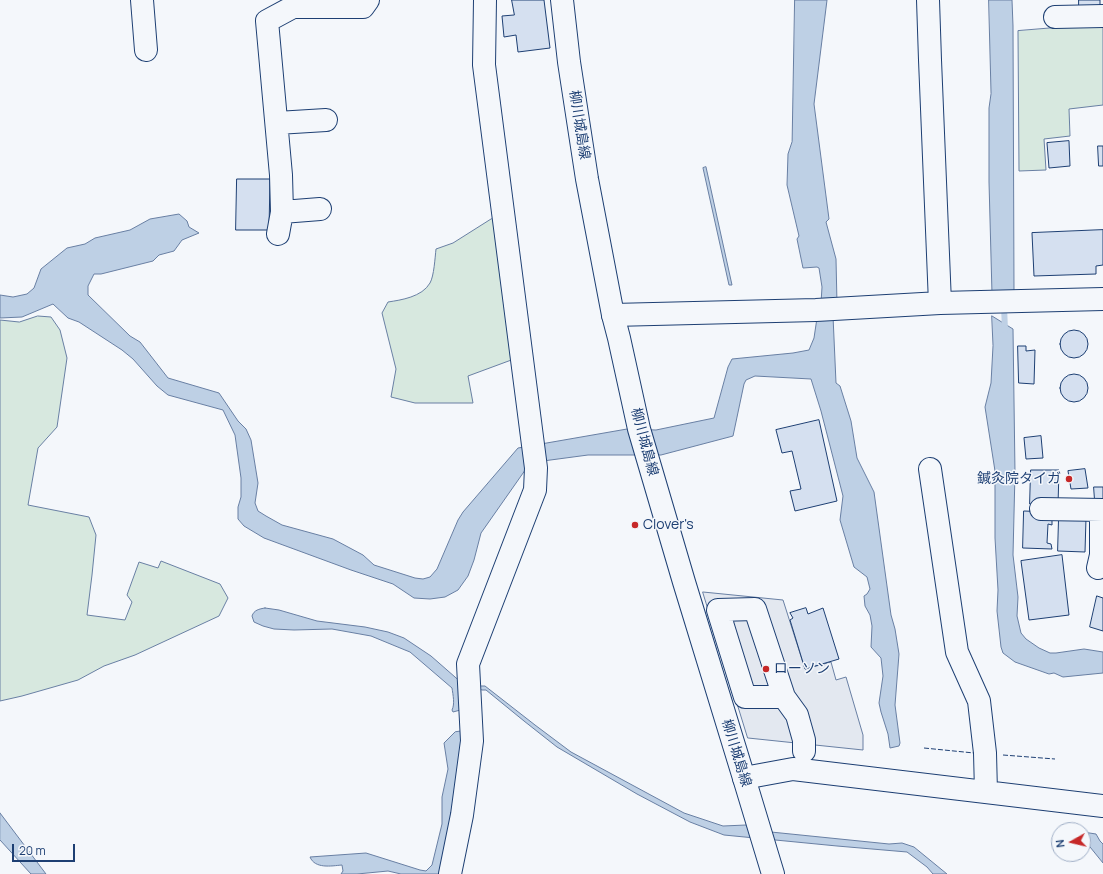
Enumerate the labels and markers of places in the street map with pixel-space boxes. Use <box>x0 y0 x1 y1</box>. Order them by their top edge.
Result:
place label: 鍼灸院タイガ <box>977 471 1061 487</box>
marker: 鍼灸院タイガ <box>1064 474 1074 484</box>
place label: Clover's <box>643 517 694 533</box>
marker: Clover's <box>630 520 640 530</box>
place label: ローソン <box>774 661 830 677</box>
marker: ローソン <box>761 664 771 674</box>

